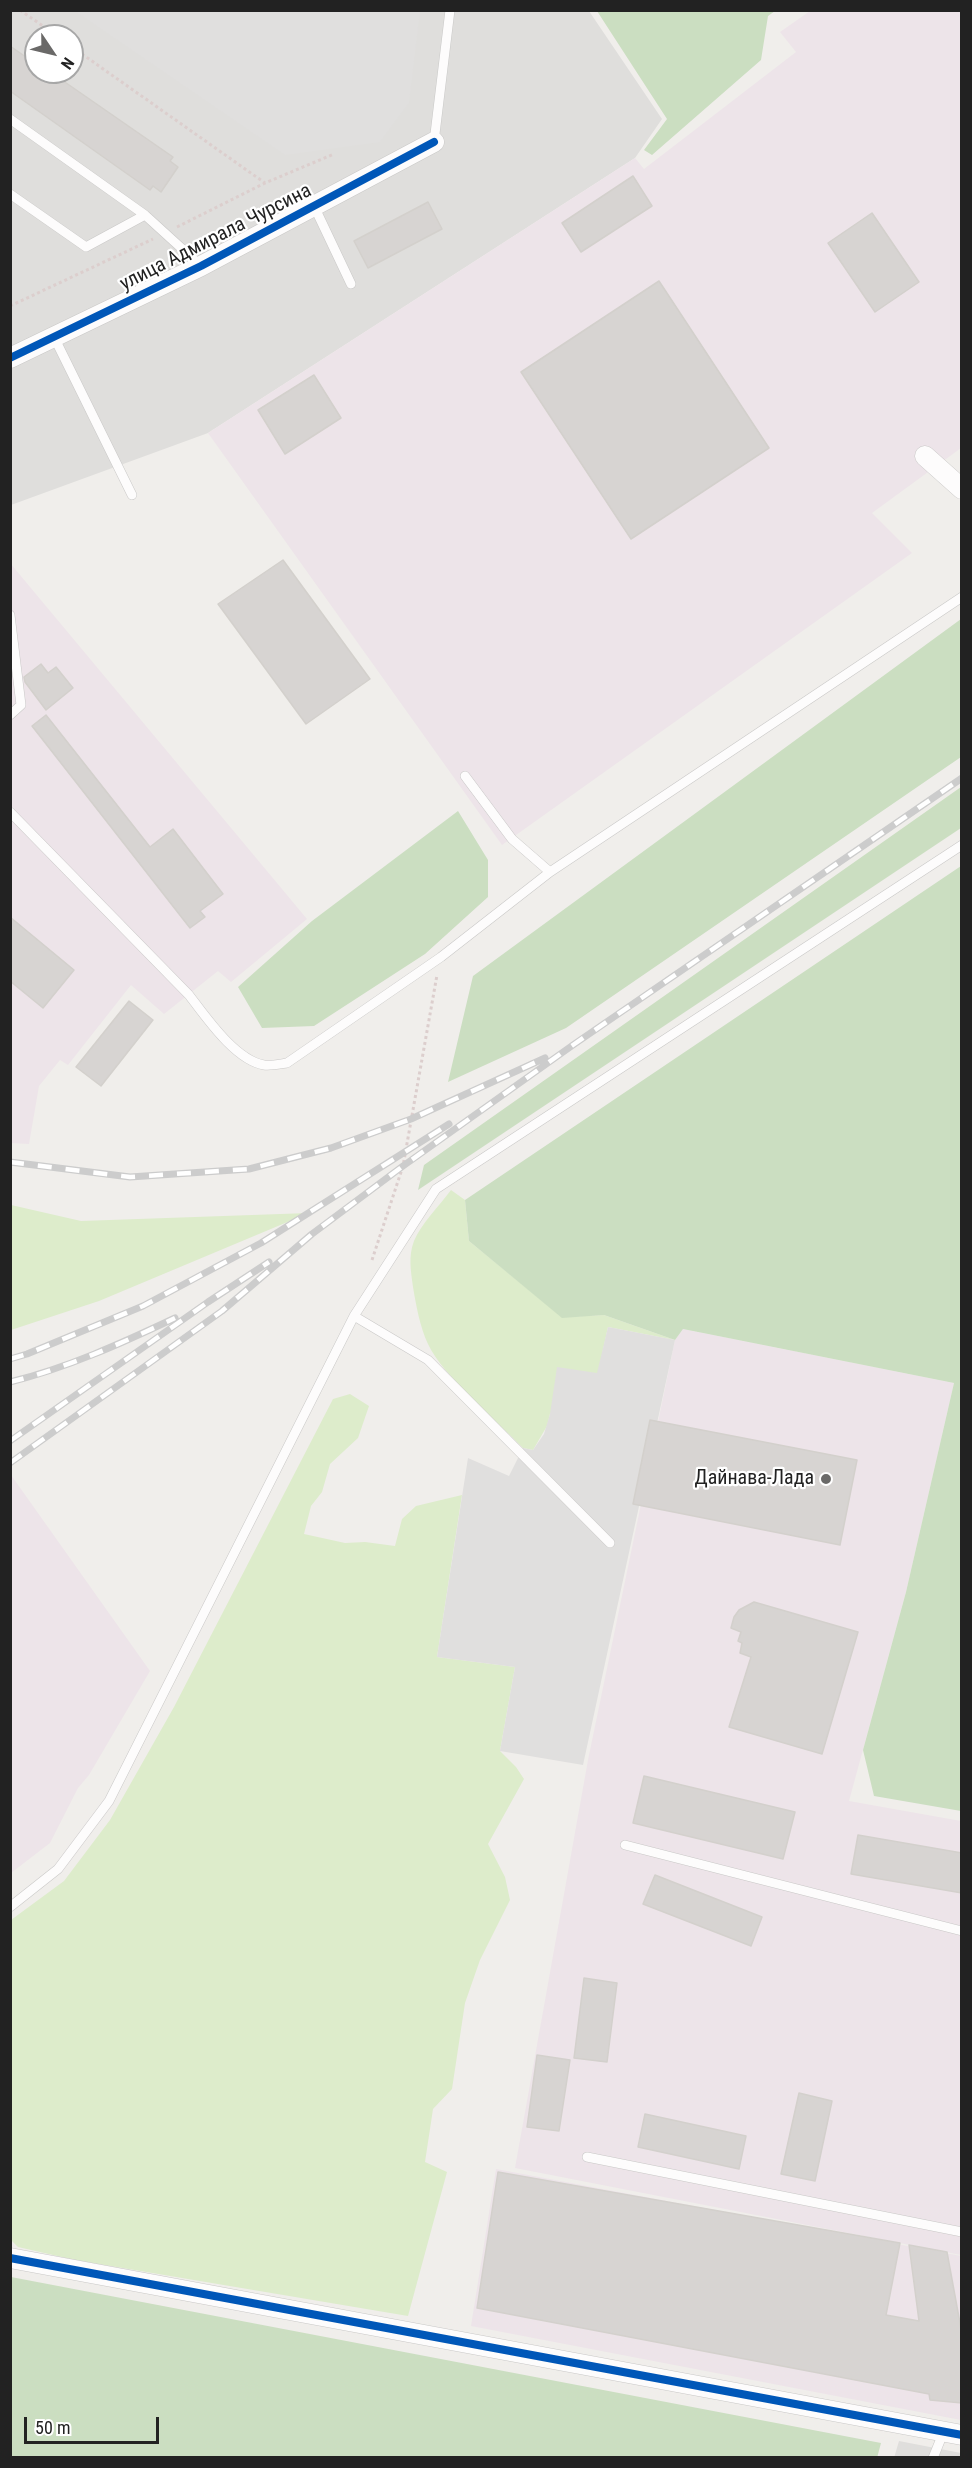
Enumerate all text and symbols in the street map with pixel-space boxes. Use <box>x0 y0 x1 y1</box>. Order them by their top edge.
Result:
north arrow <box>24 24 84 84</box>
text: N <box>57 54 78 73</box>
street label: улица Адмирала Чурсина <box>116 179 316 297</box>
place label: Дайнава-Лада <box>694 1467 814 1491</box>
marker: Дайнава-Лада <box>819 1472 833 1486</box>
scale bar <box>27 2405 162 2443</box>
text: 50 m <box>35 2417 70 2438</box>

